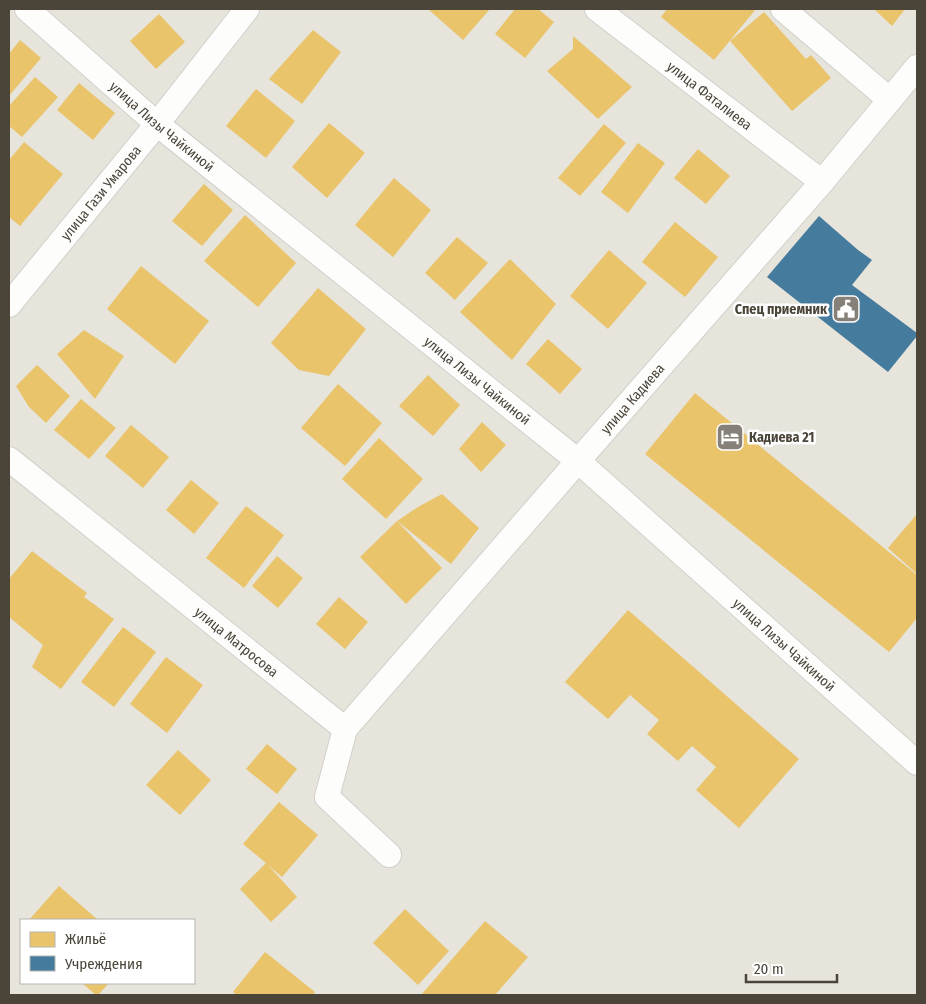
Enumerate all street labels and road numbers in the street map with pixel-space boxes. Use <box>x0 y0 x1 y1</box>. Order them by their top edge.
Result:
street label: улица Фаталиева <box>664 58 756 134</box>
street label: улица Лизы Чайкиной <box>106 78 218 175</box>
street label: улица Гази Умарова <box>57 142 145 244</box>
street label: улица Лизы Чайкиной <box>421 333 534 428</box>
street label: улица Кадиева <box>597 360 668 437</box>
street label: улица Лизы Чайкиной <box>729 595 839 695</box>
street label: улица Матросова <box>191 603 282 681</box>

